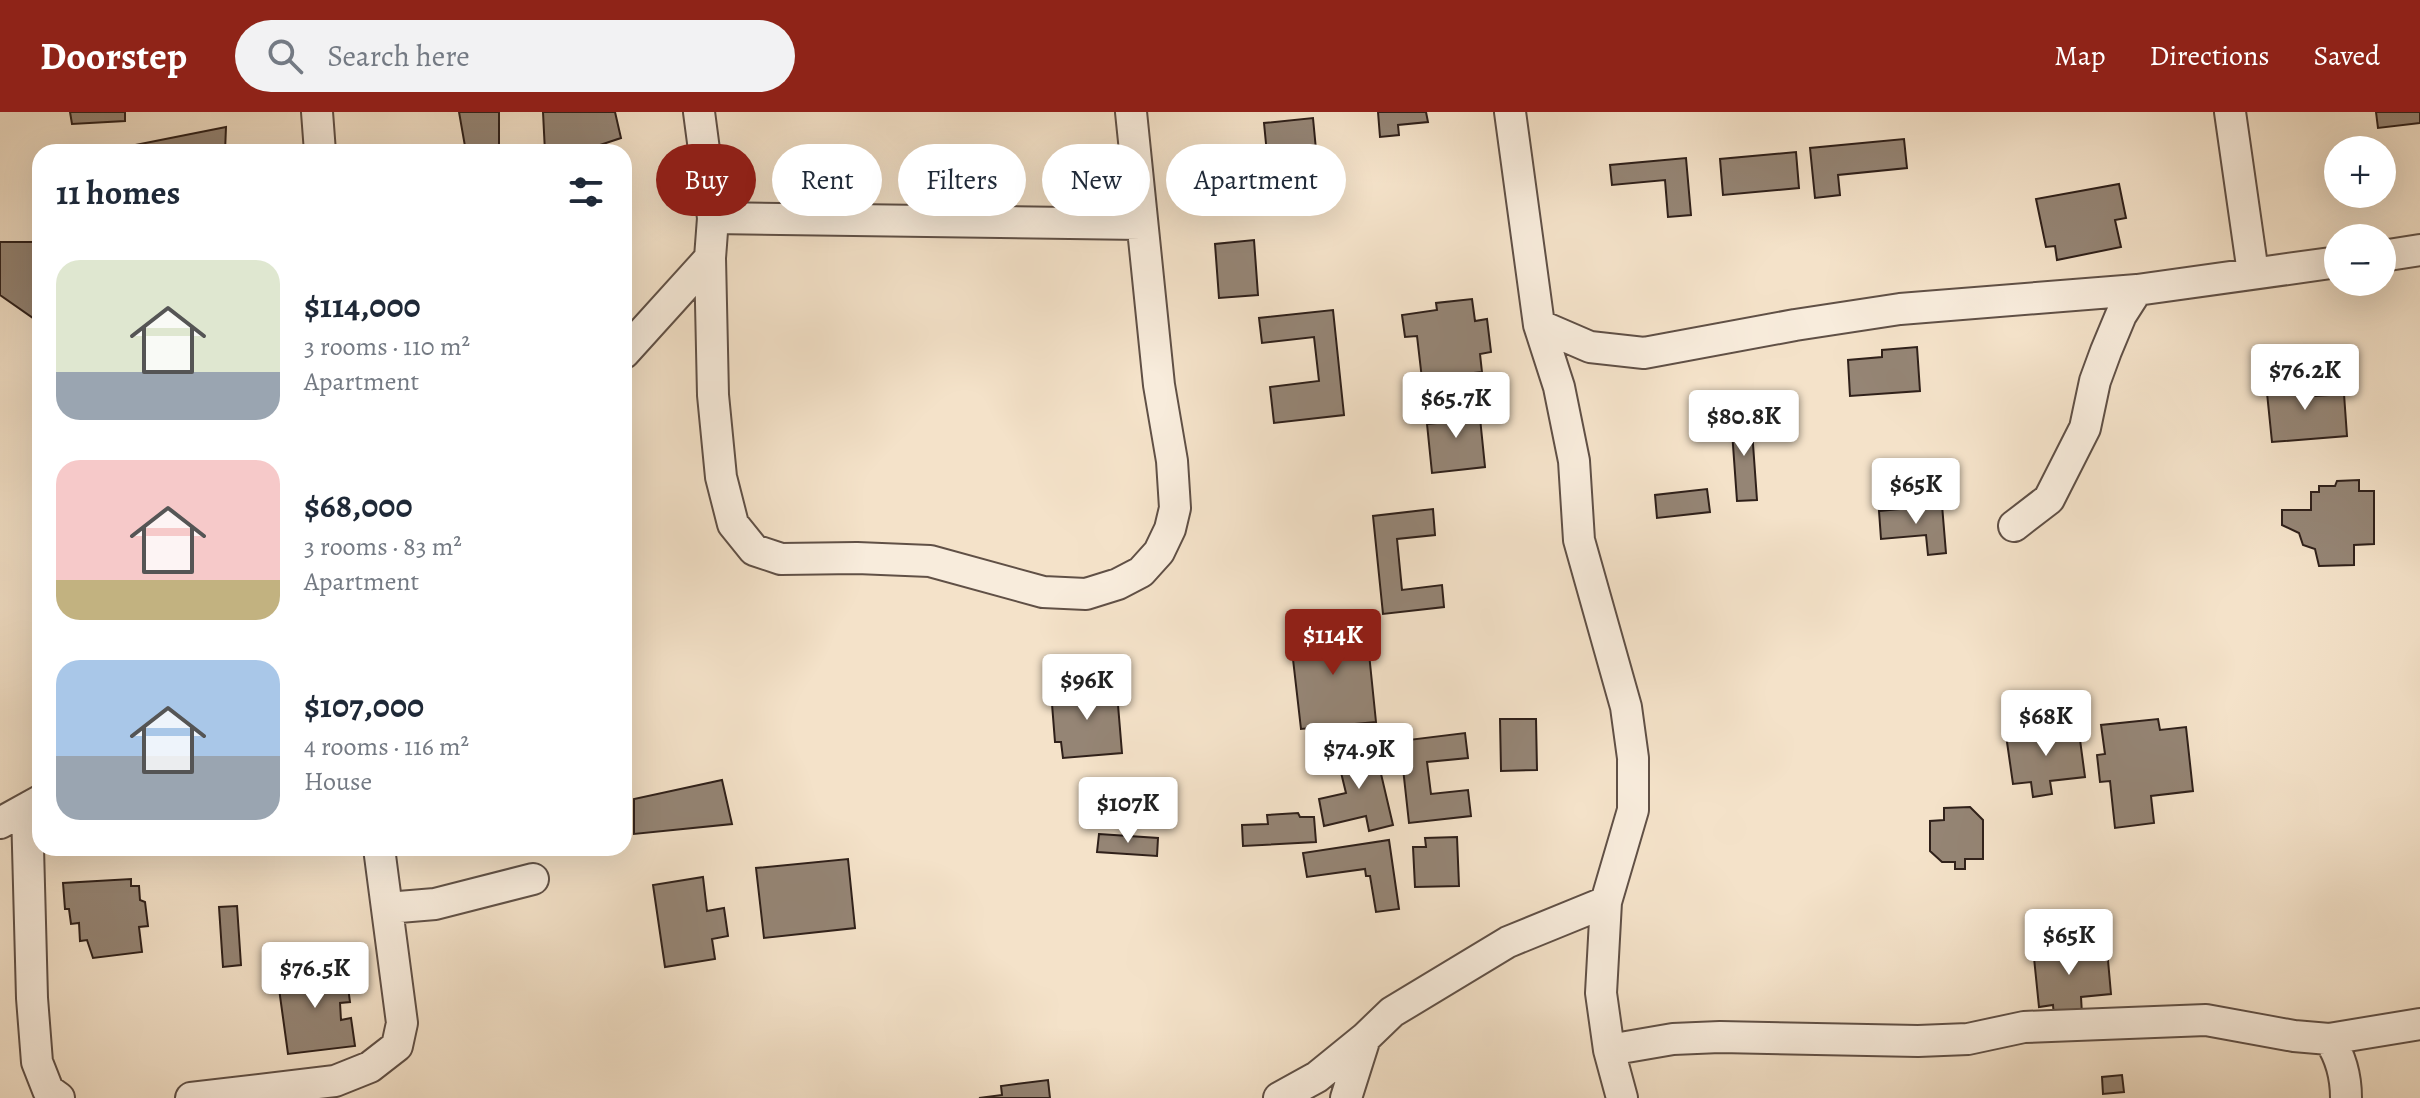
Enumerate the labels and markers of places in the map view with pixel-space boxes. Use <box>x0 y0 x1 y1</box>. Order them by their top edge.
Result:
pin: $76.2K <box>2240 344 2370 412</box>
pin: $65.7K <box>1391 372 1521 440</box>
pin: $80.8K <box>1679 390 1809 458</box>
pin: $65K <box>1869 458 1963 526</box>
pin: $114K <box>1277 609 1389 677</box>
pin: $96K <box>1040 654 1134 722</box>
pin: $68K <box>1999 690 2093 758</box>
pin: $74.9K <box>1294 723 1424 791</box>
pin: $107K <box>1072 777 1184 845</box>
pin: $65K <box>2022 909 2116 977</box>
pin: $76.5K <box>250 942 380 1010</box>

